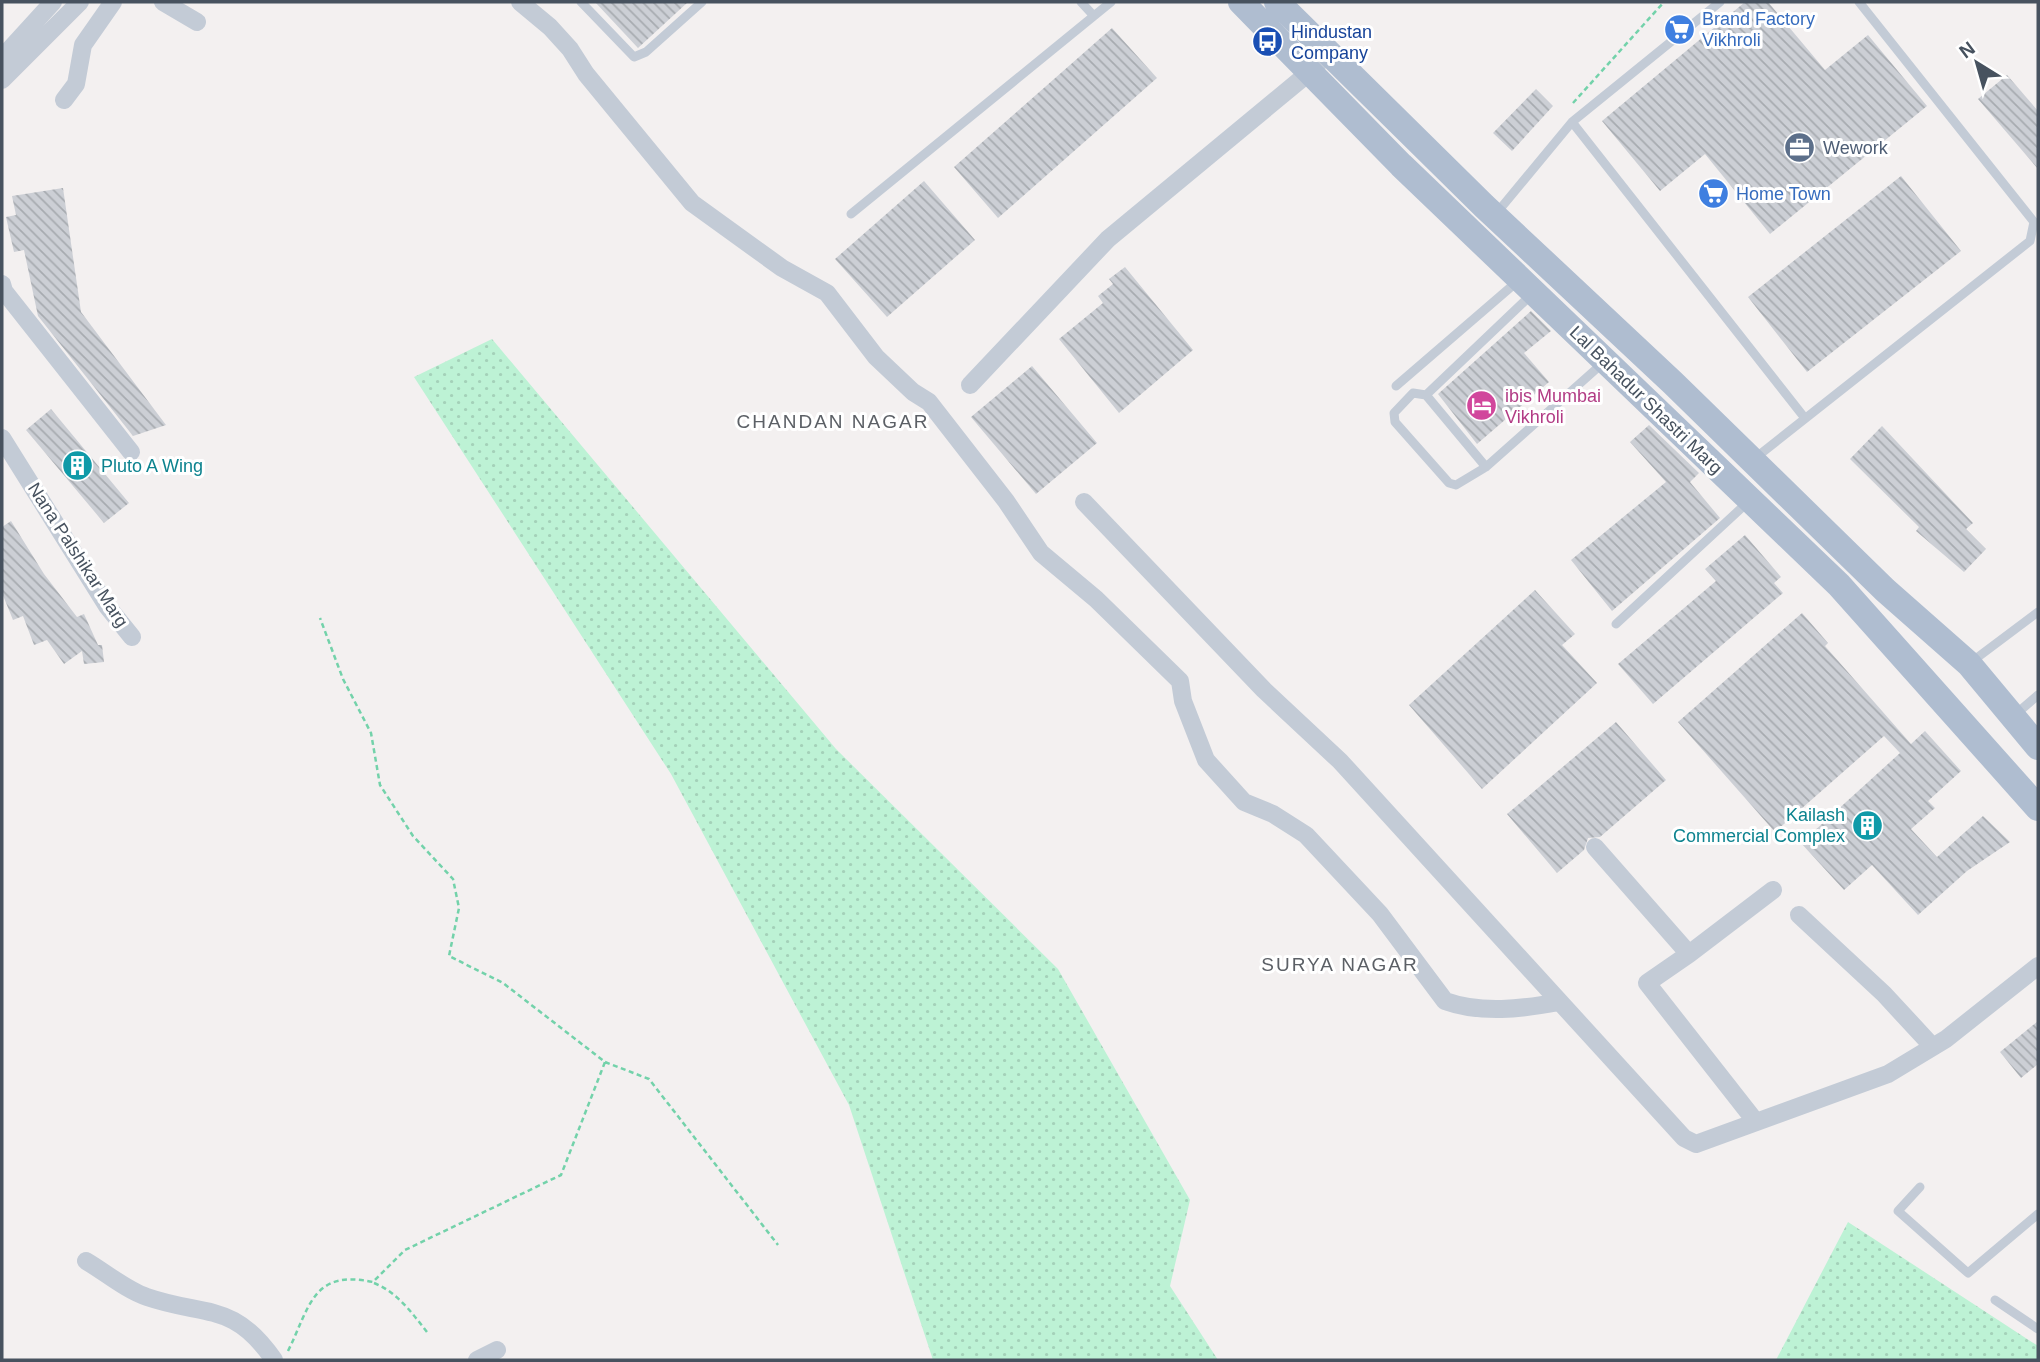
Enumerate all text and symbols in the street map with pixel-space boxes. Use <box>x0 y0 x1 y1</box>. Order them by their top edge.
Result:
place label: Brand Factory Vikhroli <box>1702 9 1815 50</box>
supermarket icon: Brand Factory Vikhroli <box>1662 12 1696 46</box>
place label: Hindustan Company <box>1291 22 1372 63</box>
bus stop icon: Hindustan Company <box>1251 25 1285 59</box>
north arrow <box>1942 28 2012 98</box>
text: N <box>1955 37 1979 62</box>
office icon: Wework <box>1783 131 1817 165</box>
place label: Wework <box>1823 138 1889 158</box>
supermarket icon: Home Town <box>1696 177 1730 211</box>
place label: Home Town <box>1736 184 1831 204</box>
street label: Lal Bahadur Shastri Marg <box>1566 322 1726 478</box>
place label: ibis Mumbai Vikhroli <box>1505 386 1601 427</box>
hotel icon: ibis Mumbai Vikhroli <box>1465 389 1499 423</box>
district label: CHANDAN NAGAR <box>737 411 929 432</box>
building icon: Pluto A Wing <box>61 449 95 483</box>
place label: Pluto A Wing <box>101 456 203 476</box>
street label: Nana Palshikar Marg <box>24 479 132 631</box>
place label: Kailash Commercial Complex <box>1673 805 1845 846</box>
building icon: Kailash Commercial Complex <box>1851 808 1885 842</box>
district label: SURYA NAGAR <box>1261 954 1419 975</box>

